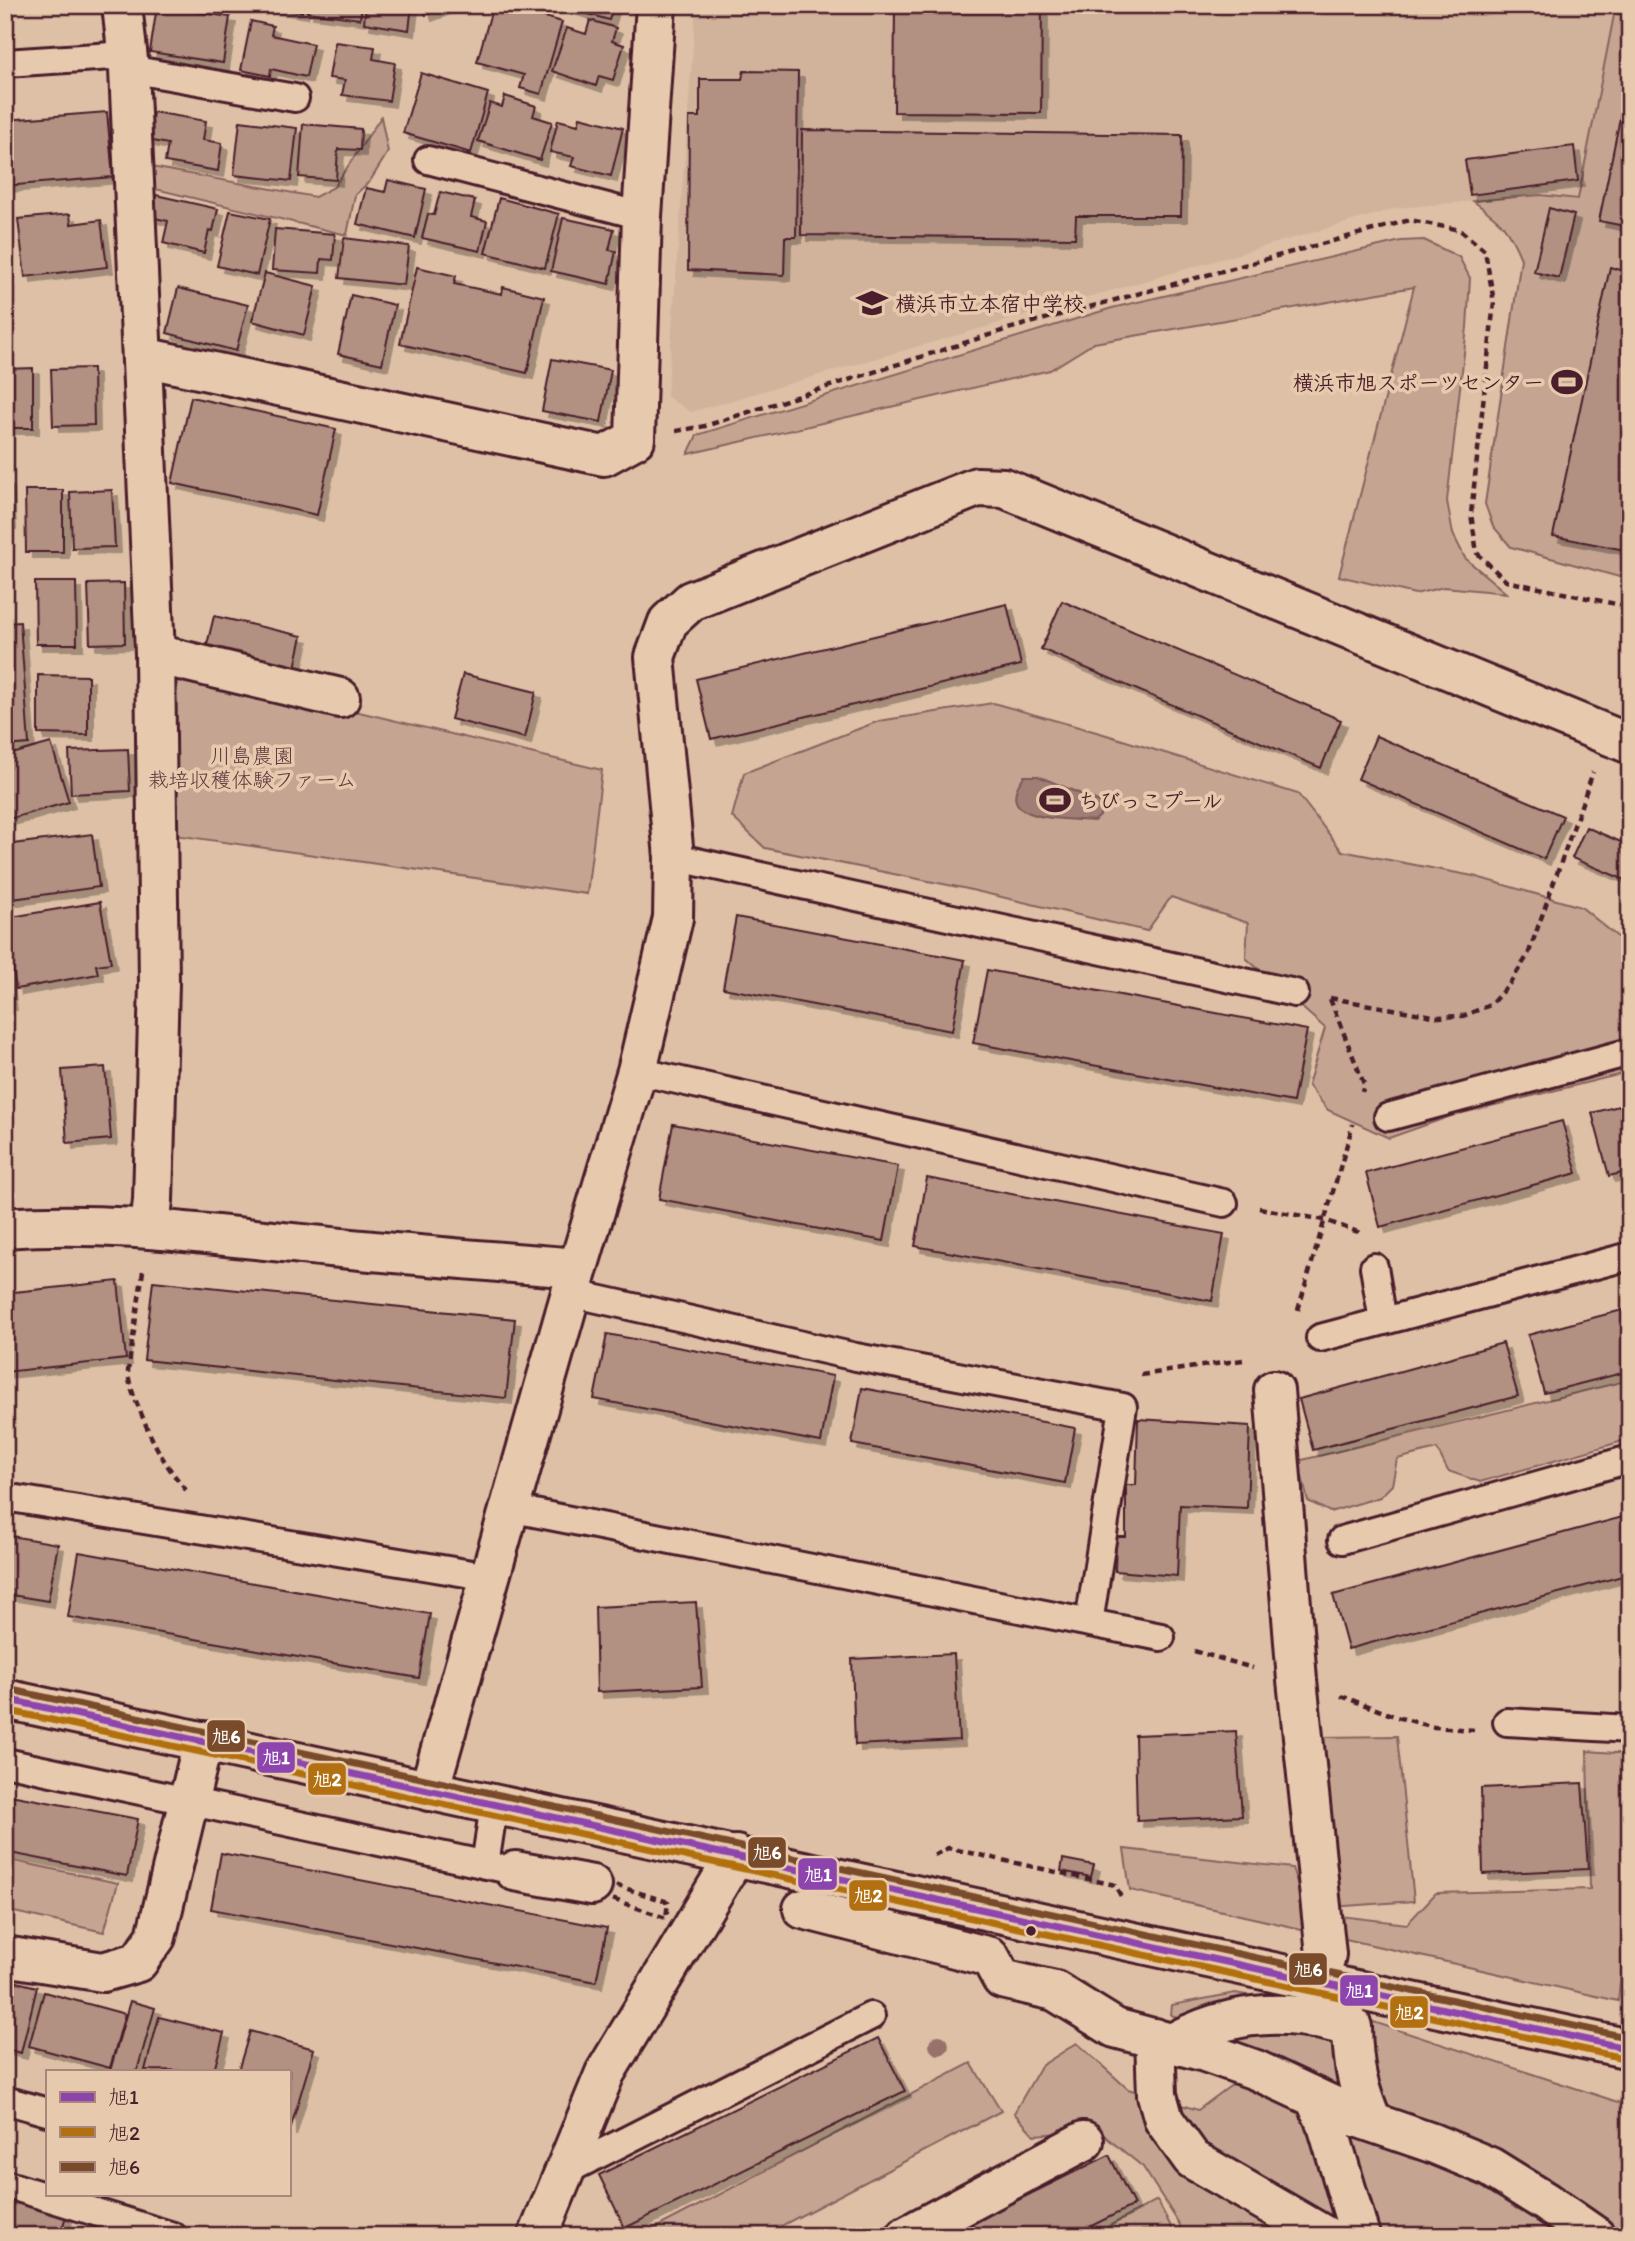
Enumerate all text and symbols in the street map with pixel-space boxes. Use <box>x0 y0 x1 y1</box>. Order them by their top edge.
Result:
school or university icon: 横浜市立本宿中学校 <box>855 286 889 320</box>
place label: 横浜市立本宿中学校 <box>895 291 1084 316</box>
sports icon: 横浜市旭スポーツセンター <box>1550 365 1584 399</box>
place label: 横浜市旭スポーツセンター <box>1292 370 1544 395</box>
park label: 川島農園 栽培収穫体験ファーム <box>147 743 357 792</box>
sports icon: ちびっこプール <box>1038 783 1072 817</box>
place label: ちびっこプール <box>1078 788 1223 813</box>
line badge: 旭6 <box>206 1719 246 1753</box>
text: 旭6 <box>211 1725 241 1748</box>
line badge: 旭1 <box>256 1741 296 1774</box>
text: 旭1 <box>262 1746 290 1769</box>
line badge: 旭2 <box>307 1762 347 1796</box>
text: 旭2 <box>313 1768 342 1791</box>
line badge: 旭6 <box>747 1836 787 1869</box>
text: 旭6 <box>752 1841 782 1864</box>
line badge: 旭1 <box>797 1857 838 1891</box>
text: 旭1 <box>804 1863 832 1886</box>
line badge: 旭2 <box>848 1879 888 1912</box>
text: 旭2 <box>854 1884 883 1907</box>
unlabelled marker <box>1024 1924 1038 1938</box>
line badge: 旭6 <box>1288 1952 1328 1986</box>
text: 旭6 <box>1293 1958 1323 1981</box>
line badge: 旭1 <box>1339 1974 1379 2007</box>
text: 旭1 <box>1345 1979 1373 2002</box>
line badge: 旭2 <box>1389 1995 1429 2029</box>
text: 旭2 <box>1395 2001 1424 2024</box>
legend <box>46 2070 290 2196</box>
text: 旭1 <box>108 2084 139 2109</box>
text: 旭2 <box>108 2120 140 2145</box>
text: 旭6 <box>108 2154 140 2179</box>

